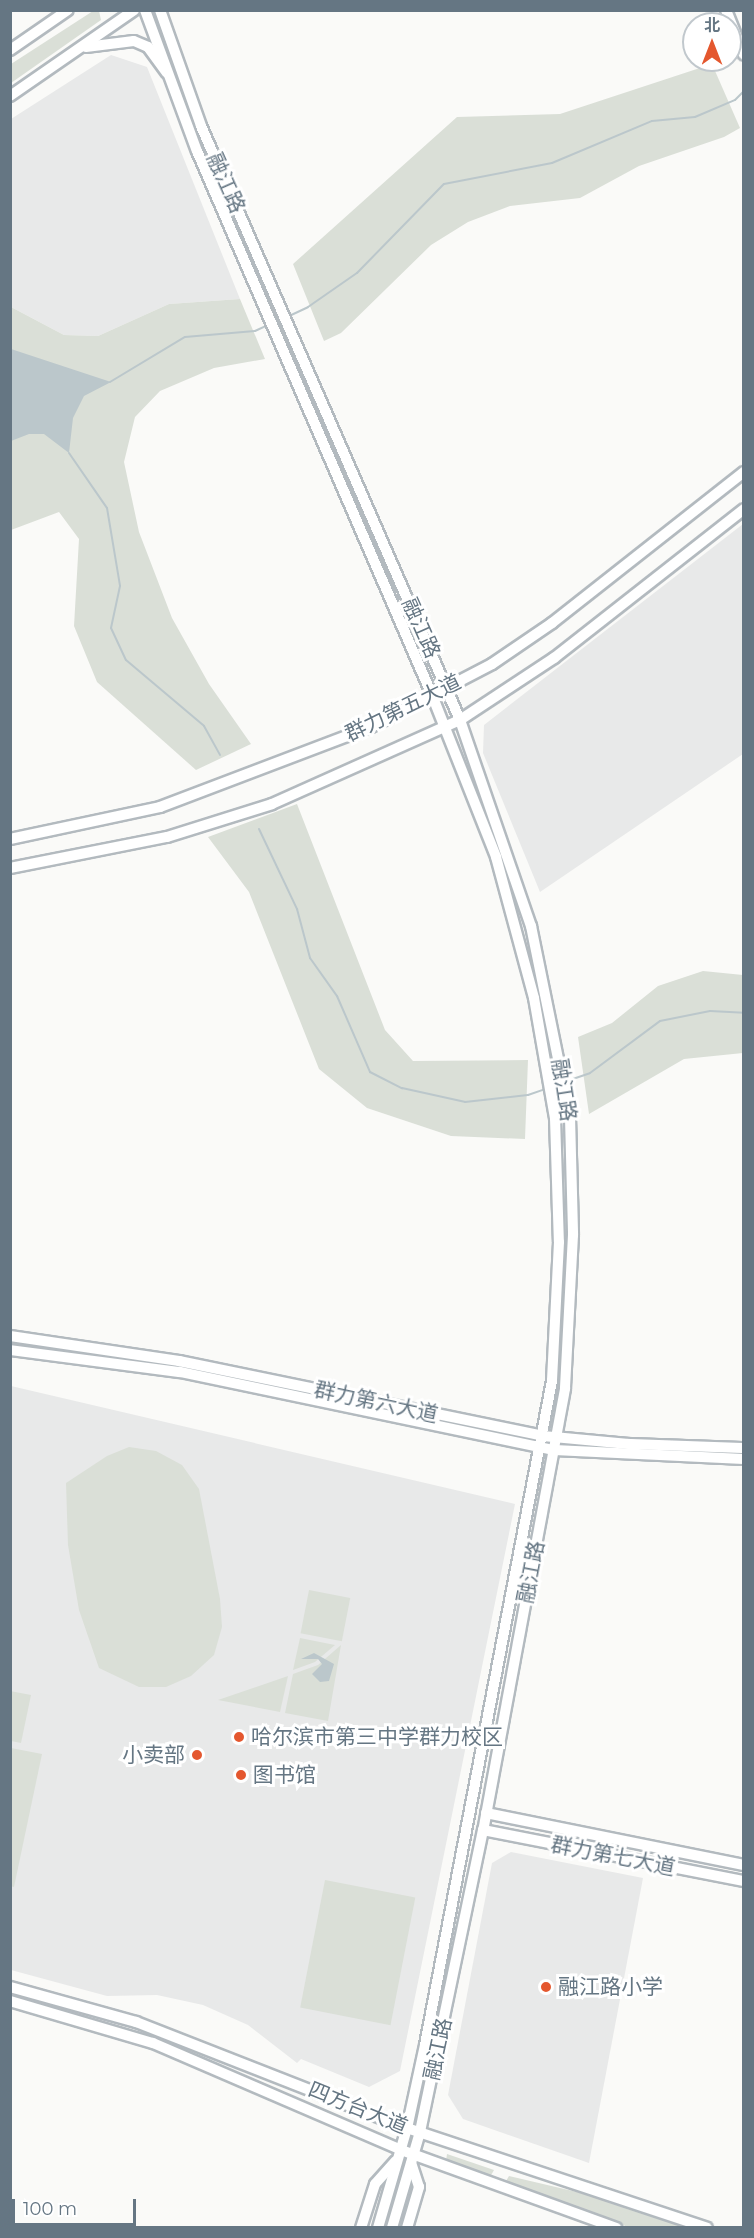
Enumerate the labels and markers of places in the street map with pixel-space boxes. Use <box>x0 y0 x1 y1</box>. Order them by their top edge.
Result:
place label: 哈尔滨市第三中学群力校区 <box>251 1724 503 1750</box>
marker: 哈尔滨市第三中学群力校区 <box>232 1730 246 1744</box>
place label: 小卖部 <box>122 1742 185 1768</box>
marker: 小卖部 <box>190 1748 204 1762</box>
place label: 图书馆 <box>253 1762 316 1788</box>
marker: 图书馆 <box>234 1768 248 1782</box>
place label: 融江路小学 <box>558 1974 663 2000</box>
marker: 融江路小学 <box>539 1980 553 1994</box>

